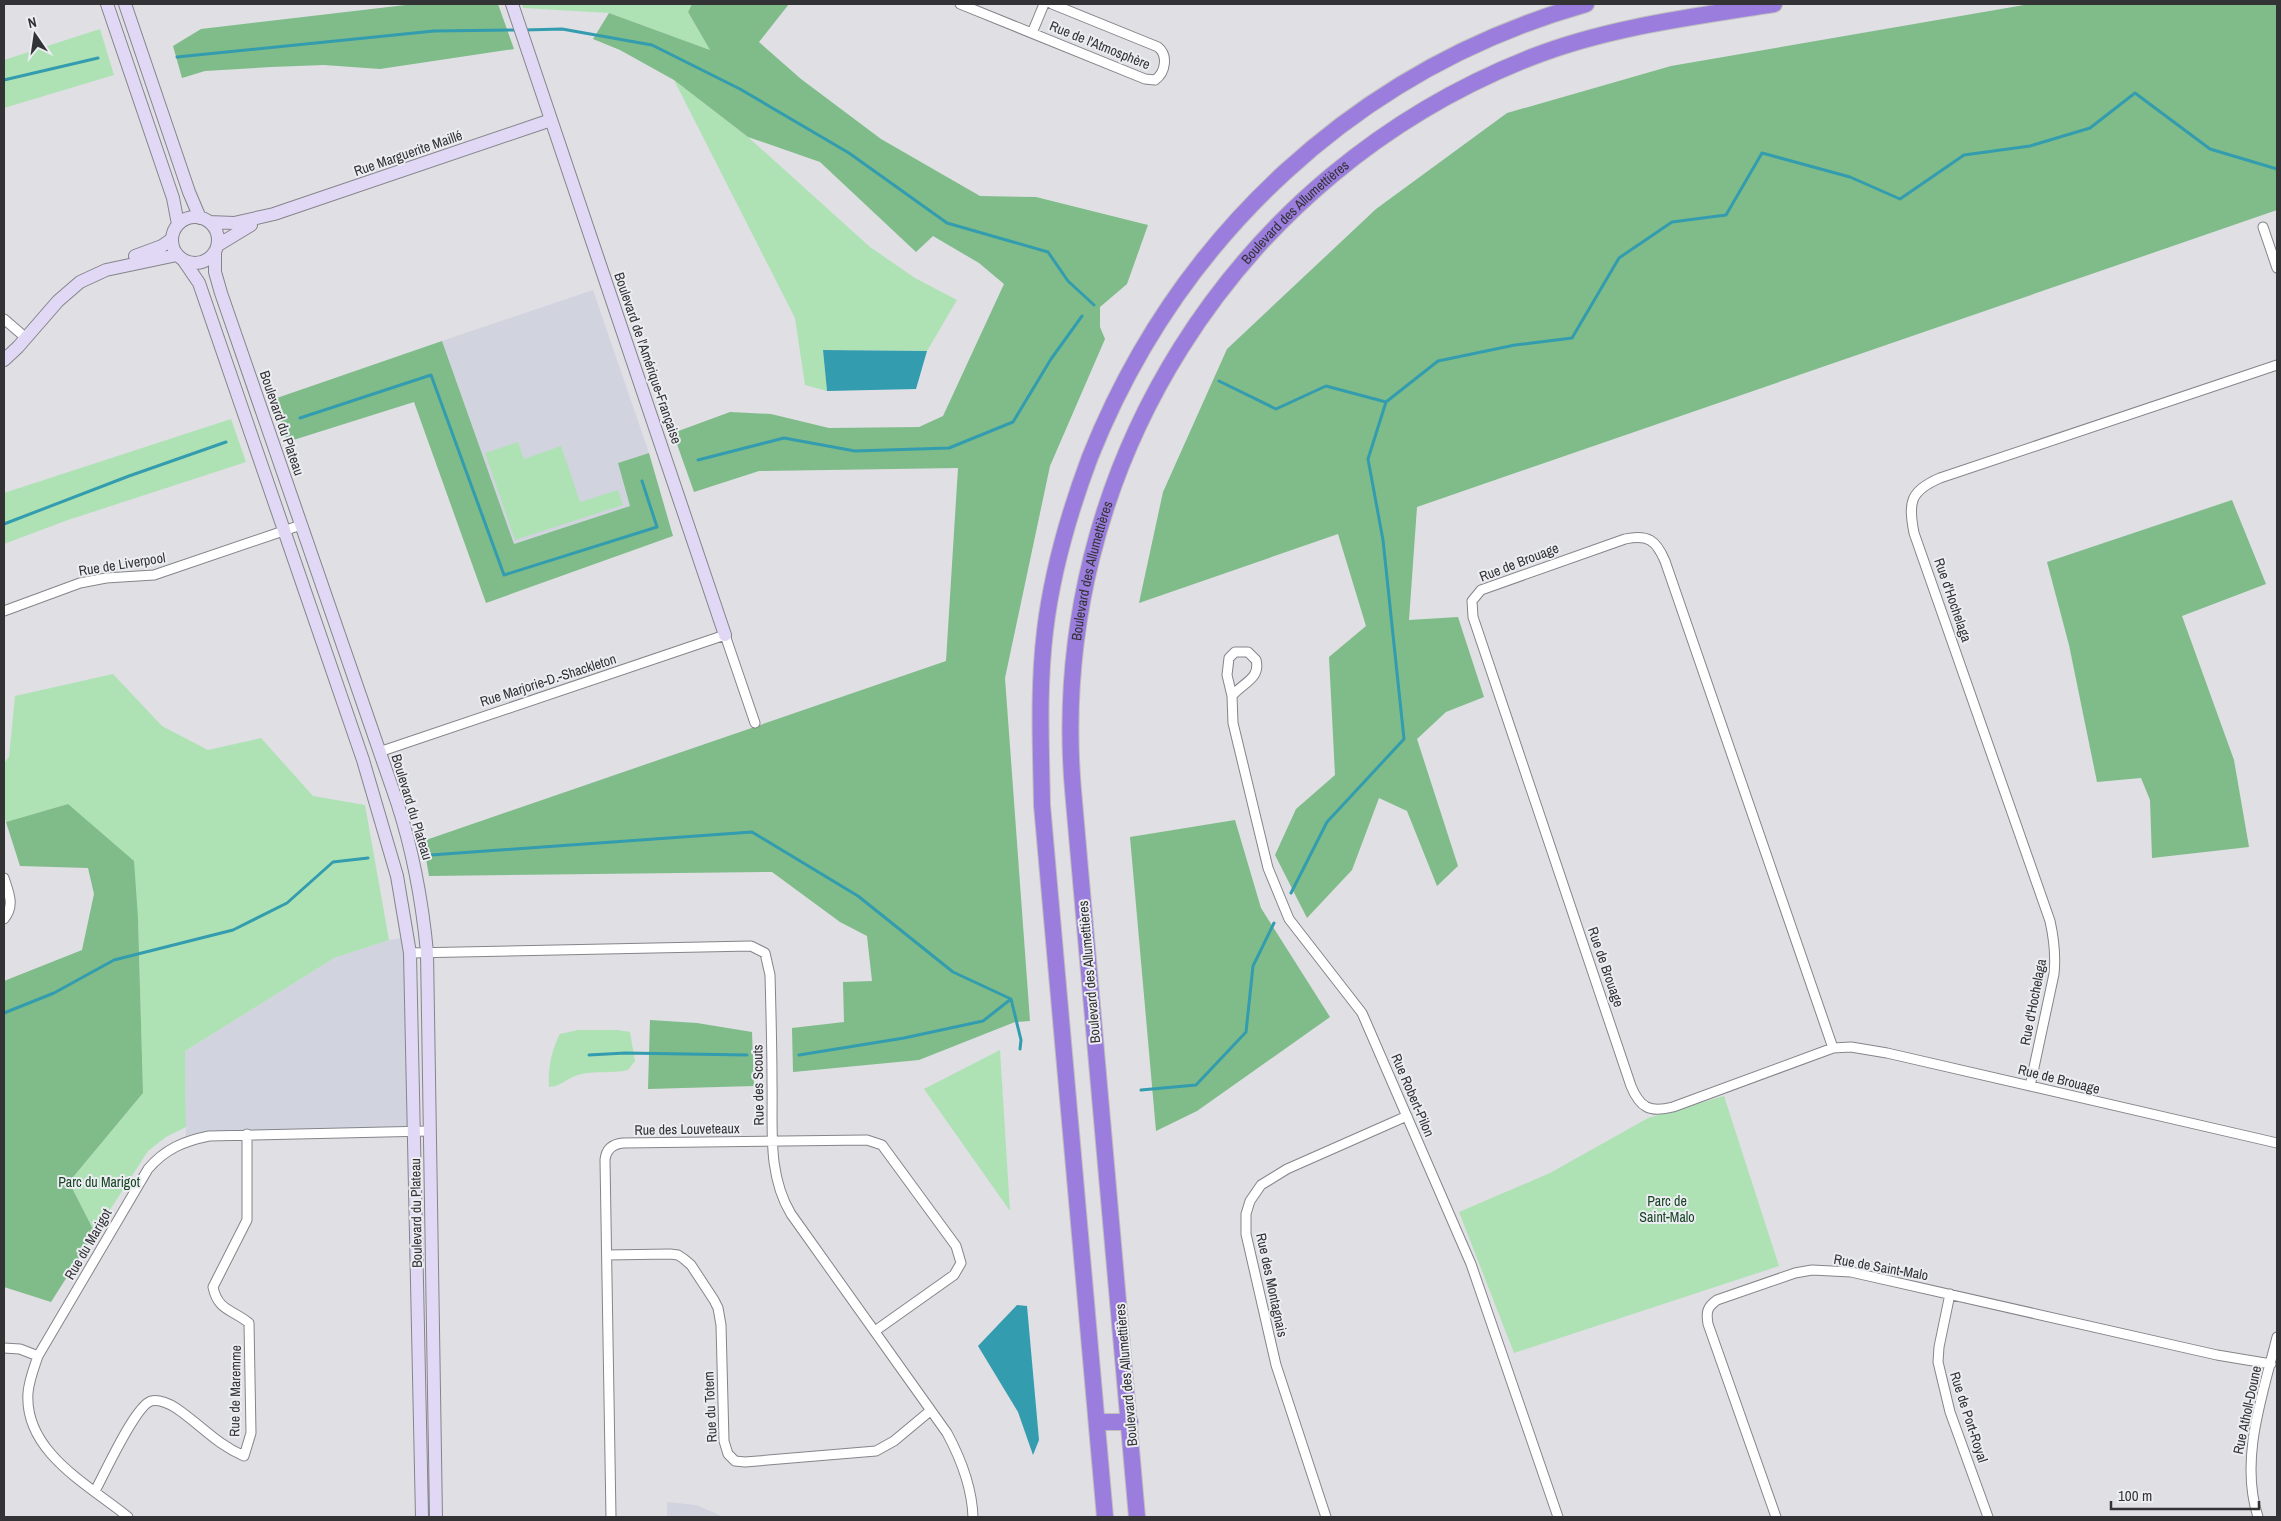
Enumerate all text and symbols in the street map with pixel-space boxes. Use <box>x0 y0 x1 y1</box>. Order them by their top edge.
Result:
north arrow <box>10 10 60 60</box>
text: N <box>26 13 38 32</box>
street label: Rue de l'Atmosphère <box>1047 17 1153 73</box>
street label: Rue Marguerite Maillé <box>351 126 465 180</box>
street label: Boulevard des Allumettières <box>1237 156 1353 268</box>
street label: Boulevard de l'Amérique-Française <box>610 270 686 446</box>
street label: Boulevard du Plateau <box>256 368 308 478</box>
street label: Boulevard des Allumettières <box>1067 498 1117 642</box>
street label: Rue de Brouage <box>1477 539 1561 585</box>
street label: Rue de Liverpool <box>77 548 167 580</box>
street label: Rue d'Hochelaga <box>1930 556 1976 645</box>
street label: Rue Marjorie-D.-Shackleton <box>478 649 618 711</box>
street label: Boulevard du Plateau <box>387 752 437 862</box>
street label: Boulevard des Allumettières <box>1074 900 1104 1044</box>
street label: Rue de Brouage <box>1584 925 1628 1009</box>
street label: Rue d'Hochelaga <box>2016 957 2050 1047</box>
street label: Rue des Scouts <box>748 1044 768 1126</box>
street label: Rue Robert-Pilon <box>1387 1051 1439 1139</box>
street label: Rue de Brouage <box>2016 1060 2102 1098</box>
street label: Rue des Louveteaux <box>634 1119 740 1139</box>
street label: Boulevard du Plateau <box>406 1158 426 1268</box>
park label: Parc du Marigot <box>58 1173 140 1191</box>
park label: Parc de Saint-Malo <box>1639 1192 1695 1226</box>
street label: Rue du Marigot <box>60 1205 116 1283</box>
street label: Rue des Montagnais <box>1252 1231 1292 1339</box>
street label: Rue de Saint-Malo <box>1832 1250 1930 1284</box>
street label: Boulevard des Allumettières <box>1111 1303 1141 1447</box>
street label: Rue de Maremme <box>225 1345 245 1437</box>
street label: Rue Atholl-Doune <box>2229 1364 2265 1456</box>
street label: Rue de Port-Royal <box>1946 1369 1992 1465</box>
street label: Rue du Totem <box>699 1371 721 1443</box>
scale bar <box>2111 1478 2258 1510</box>
text: 100 m <box>2118 1485 2152 1506</box>

